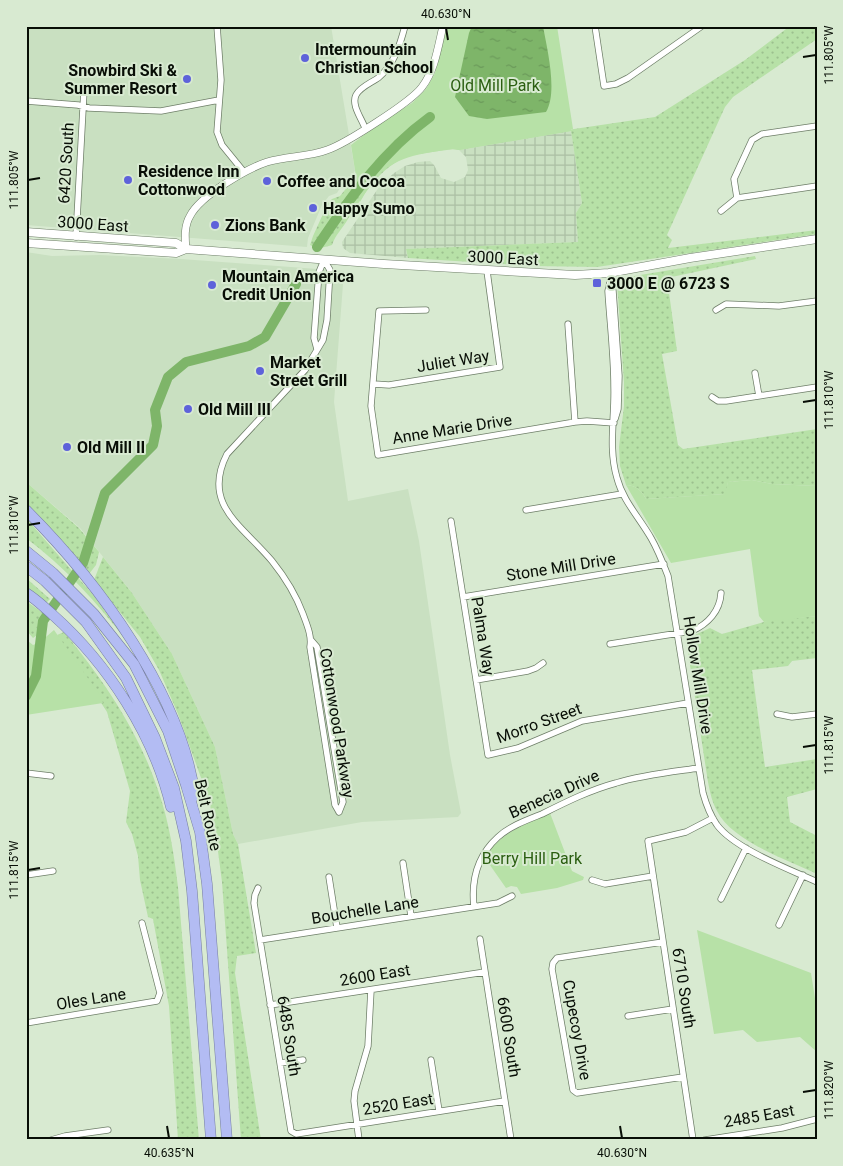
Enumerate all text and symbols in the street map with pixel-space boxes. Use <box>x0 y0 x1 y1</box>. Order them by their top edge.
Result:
text: 40.630°N <box>421 7 471 21</box>
text: 111.805°W <box>822 25 836 84</box>
place label: Intermountain Christian School <box>315 40 433 77</box>
marker: Intermountain Christian School <box>299 52 311 64</box>
place label: Snowbird Ski & Summer Resort <box>64 61 178 98</box>
marker: Snowbird Ski & Summer Resort <box>181 73 193 85</box>
park label: Old Mill Park <box>450 76 541 95</box>
street label: 6420 South <box>54 122 78 204</box>
text: 111.805°W <box>7 150 21 209</box>
place label: Residence Inn Cottonwood <box>138 162 240 199</box>
place label: Coffee and Cocoa <box>277 172 405 191</box>
marker: Residence Inn Cottonwood <box>122 174 134 186</box>
marker: Coffee and Cocoa <box>261 175 273 187</box>
place label: Happy Sumo <box>323 199 415 218</box>
marker: Happy Sumo <box>307 202 319 214</box>
street label: 3000 East <box>57 212 129 236</box>
place label: Zions Bank <box>225 216 306 235</box>
marker: Zions Bank <box>209 219 221 231</box>
street label: 3000 East <box>467 247 539 269</box>
place label: Mountain America Credit Union <box>222 267 355 304</box>
place label: 3000 E @ 6723 S <box>607 274 730 293</box>
marker: 3000 E @ 6723 S <box>591 277 603 289</box>
marker: Mountain America Credit Union <box>206 279 218 291</box>
street label: Juliet Way <box>415 346 491 376</box>
place label: Market Street Grill <box>270 353 347 390</box>
marker: Market Street Grill <box>254 365 266 377</box>
text: 111.810°W <box>822 370 836 429</box>
place label: Old Mill III <box>198 400 271 419</box>
marker: Old Mill III <box>182 403 194 415</box>
street label: Anne Marie Drive <box>391 410 513 448</box>
place label: Old Mill II <box>77 438 145 457</box>
marker: Old Mill II <box>61 441 73 453</box>
text: 111.810°W <box>7 495 21 554</box>
street label: Stone Mill Drive <box>505 549 617 585</box>
street label: Palma Way <box>467 595 499 677</box>
street label: Hollow Mill Drive <box>679 615 717 735</box>
street label: Cottonwood Parkway <box>316 647 358 800</box>
street label: Morro Street <box>494 699 584 747</box>
text: 111.815°W <box>822 715 836 774</box>
street label: Benecia Drive <box>506 766 602 822</box>
street label: Belt Route <box>191 777 225 853</box>
text: 111.815°W <box>7 840 21 899</box>
park label: Berry Hill Park <box>482 849 583 868</box>
street label: Bouchelle Lane <box>310 892 420 928</box>
street label: 6710 South <box>668 946 700 1030</box>
street label: 2600 East <box>338 960 412 990</box>
street label: Cupecoy Drive <box>559 978 595 1082</box>
street label: Oles Lane <box>55 984 127 1014</box>
street label: 6485 South <box>273 994 305 1078</box>
street label: 6600 South <box>493 995 525 1079</box>
text: 111.820°W <box>822 1060 836 1119</box>
street label: 2520 East <box>361 1089 435 1119</box>
street label: 2485 East <box>722 1100 796 1132</box>
text: 40.635°N <box>144 1146 194 1160</box>
text: 40.630°N <box>597 1146 647 1160</box>

